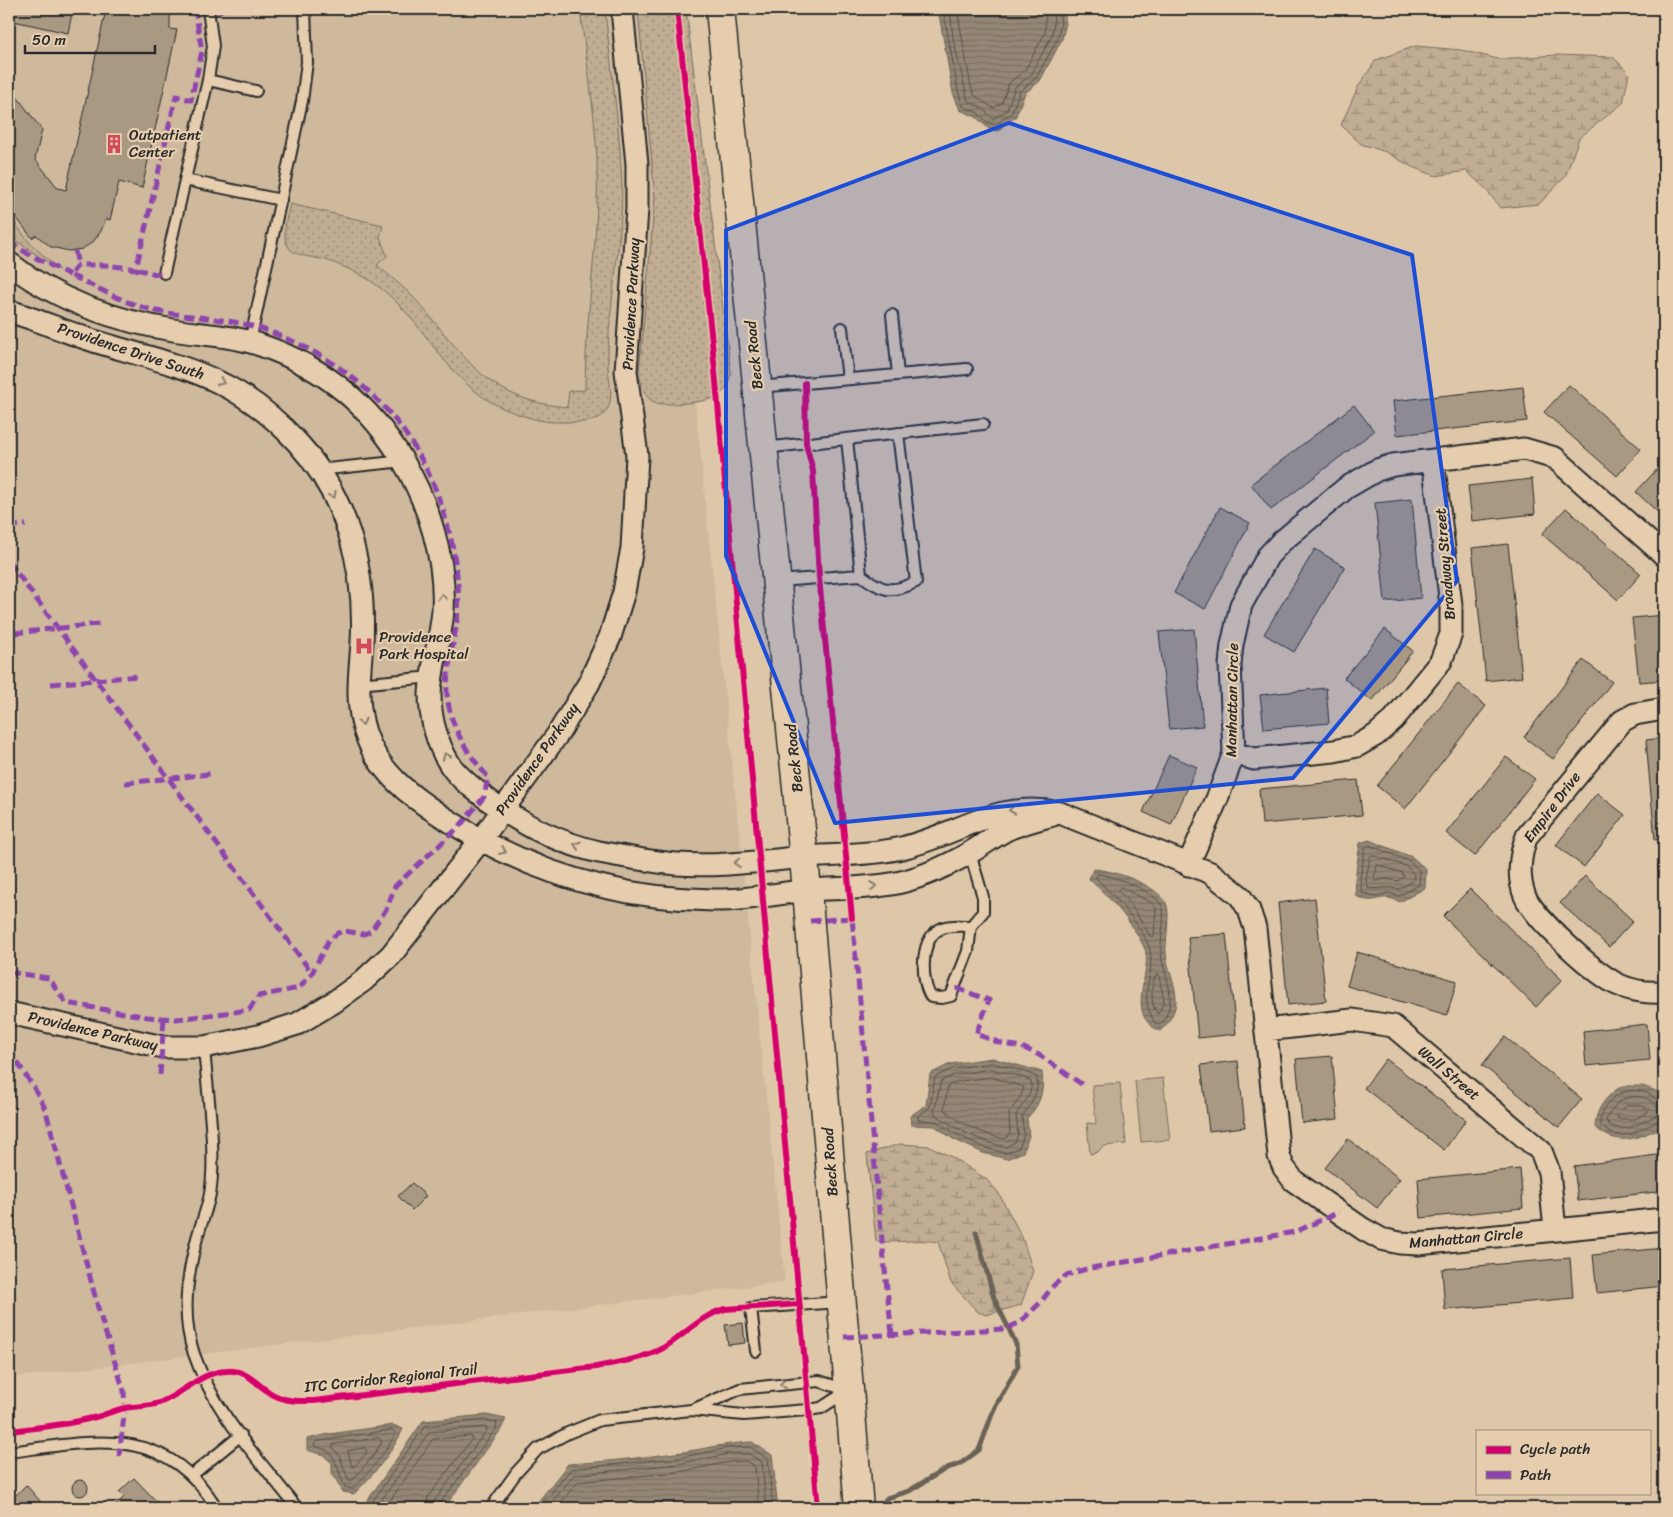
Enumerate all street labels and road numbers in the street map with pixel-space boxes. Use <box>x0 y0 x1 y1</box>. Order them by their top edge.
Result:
street label: Providence Parkway <box>615 237 647 371</box>
street label: Providence Drive South <box>54 315 208 387</box>
street label: Beck Road <box>737 318 771 391</box>
street label: Broadway Street <box>1427 506 1463 621</box>
street label: Manhattan Circle <box>1218 642 1246 757</box>
street label: Providence Parkway <box>488 697 586 821</box>
street label: Beck Road <box>777 721 811 794</box>
street label: Empire Drive <box>1516 766 1588 848</box>
street label: Providence Parkway <box>25 1003 161 1059</box>
street label: Wall Street <box>1412 1039 1486 1107</box>
street label: Beck Road <box>815 1126 845 1197</box>
street label: Manhattan Circle <box>1408 1220 1524 1256</box>
street label: ITC Corridor Regional Trail <box>302 1356 480 1400</box>

